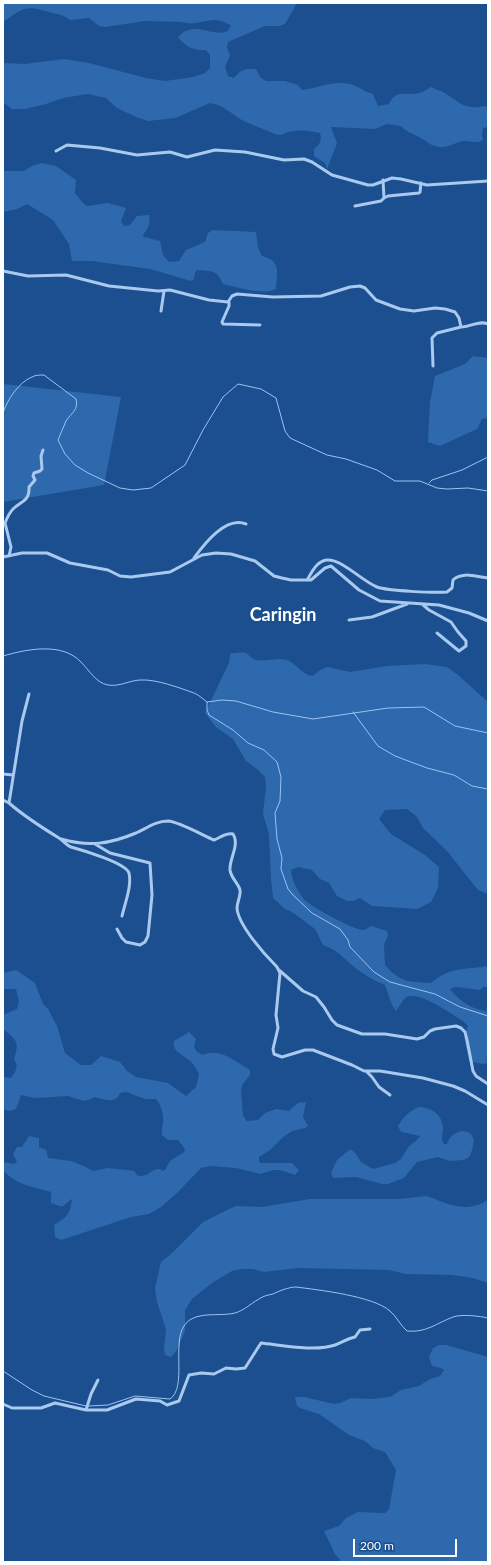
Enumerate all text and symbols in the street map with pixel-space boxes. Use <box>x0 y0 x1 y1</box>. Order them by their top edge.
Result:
district label: Caringin <box>250 604 316 626</box>
scale bar <box>355 1531 459 1557</box>
text: 200 m <box>360 1538 394 1553</box>

